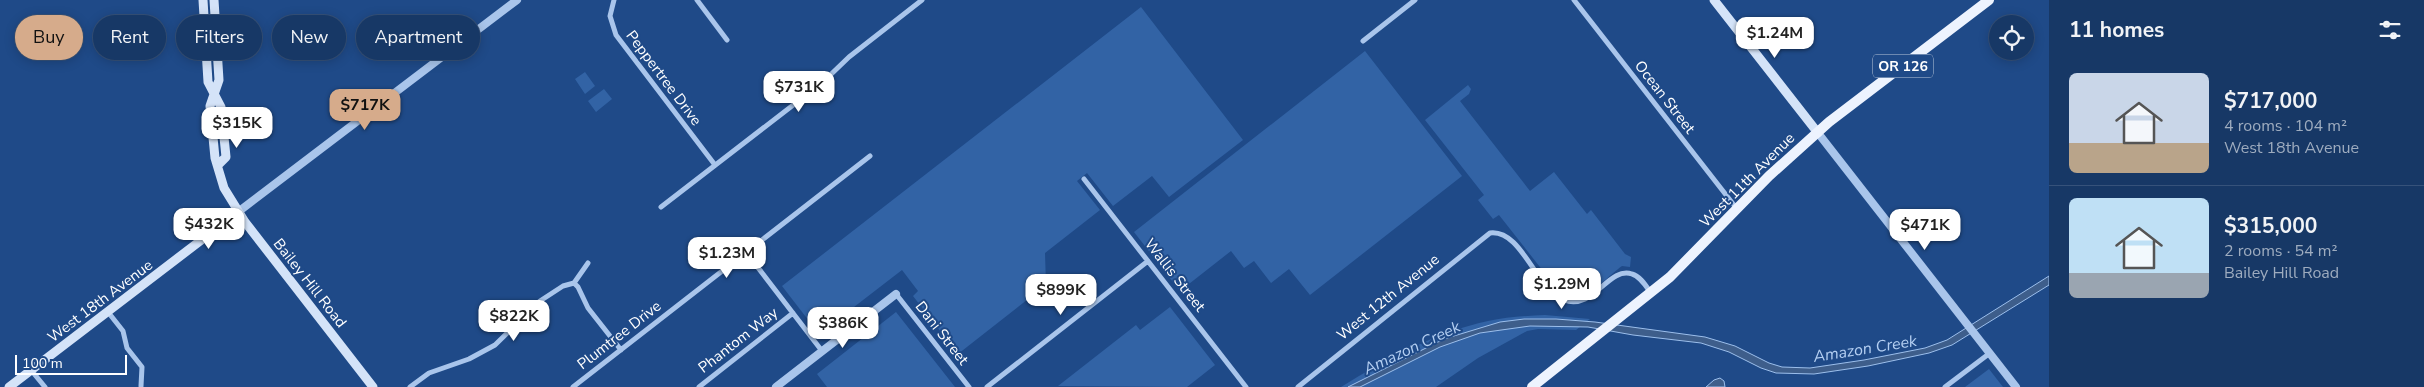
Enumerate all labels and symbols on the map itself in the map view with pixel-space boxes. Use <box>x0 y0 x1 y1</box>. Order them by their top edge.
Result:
pin: $1.24M <box>1734 17 1816 59</box>
street label: Peppertree Drive <box>622 26 706 130</box>
road number: OR 126 <box>1873 54 1933 78</box>
street label: Ocean Street <box>1630 56 1700 138</box>
pin: $731K <box>764 70 834 113</box>
pin: $717K <box>330 88 400 131</box>
pin: $315K <box>202 106 272 149</box>
street label: West 11th Avenue <box>1695 128 1799 232</box>
pin: $432K <box>174 208 244 250</box>
pin: $471K <box>1890 208 1960 251</box>
street label: Bailey Hill Road <box>269 234 351 332</box>
street label: Wallis Street <box>1140 234 1210 316</box>
pin: $1.23M <box>686 236 768 279</box>
street label: West 12th Avenue <box>1333 249 1443 345</box>
street label: West 18th Avenue <box>43 255 157 347</box>
pin: $1.29M <box>1521 268 1603 310</box>
pin: $899K <box>1026 274 1096 316</box>
street label: Plumtree Drive <box>573 296 665 374</box>
street label: Dani Street <box>911 297 974 370</box>
pin: $822K <box>479 300 549 342</box>
street label: Phantom Way <box>694 302 782 377</box>
pin: $386K <box>808 306 878 349</box>
water label: Amazon Creek <box>1359 316 1465 380</box>
water label: Amazon Creek <box>1811 330 1919 368</box>
scale bar <box>15 352 128 375</box>

